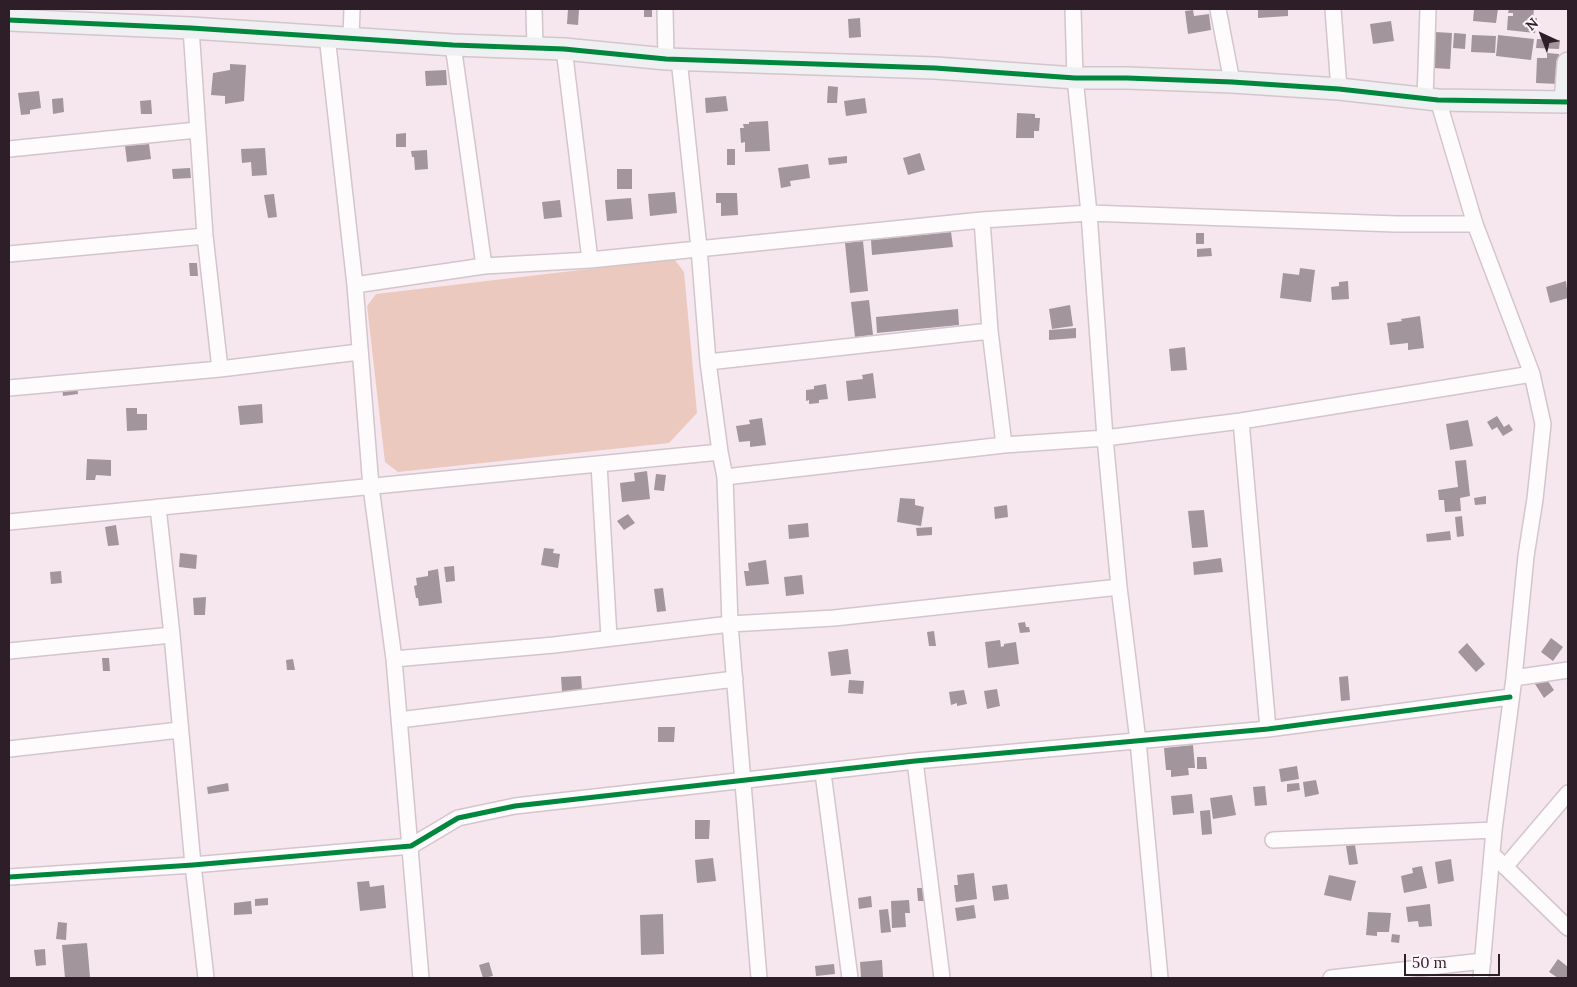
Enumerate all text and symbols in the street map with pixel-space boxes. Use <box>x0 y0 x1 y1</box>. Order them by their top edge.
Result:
north arrow <box>1517 10 1567 60</box>
text: N <box>1522 14 1542 34</box>
scale bar <box>1407 944 1503 976</box>
text: 50 m <box>1412 953 1447 972</box>

